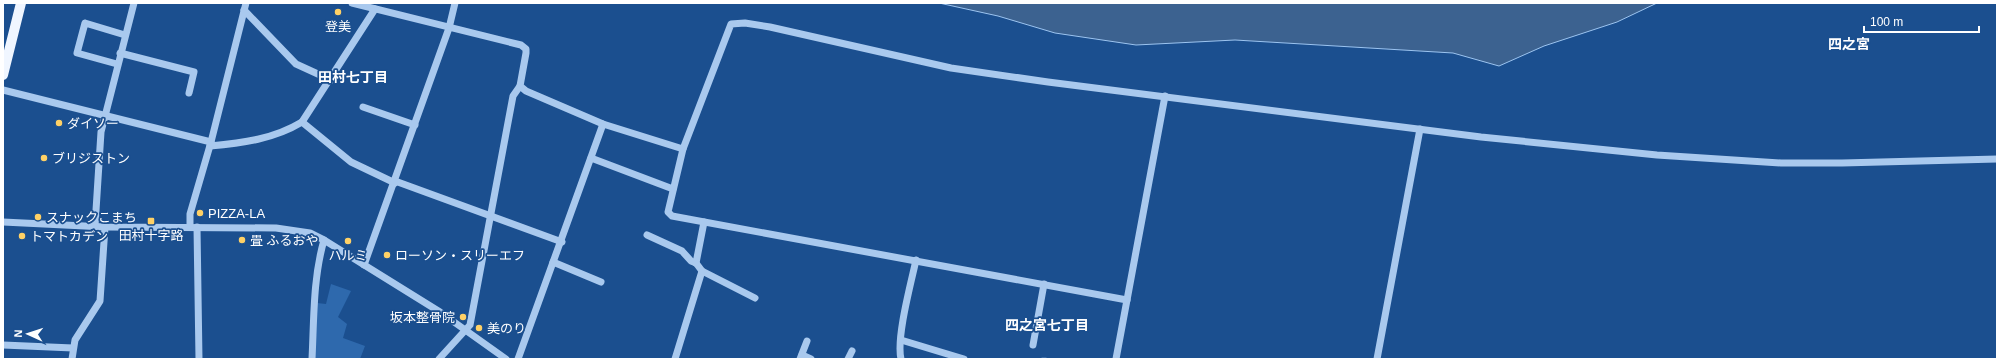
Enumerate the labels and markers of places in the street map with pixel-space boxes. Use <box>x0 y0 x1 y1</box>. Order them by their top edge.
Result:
marker: 登美 <box>333 7 343 17</box>
place label: 登美 <box>325 19 351 34</box>
place label: ダイソー <box>67 116 119 131</box>
marker: ダイソー <box>54 118 64 128</box>
place label: ブリジストン <box>52 151 130 166</box>
marker: ブリジストン <box>39 153 49 163</box>
place label: PIZZA-LA <box>208 206 265 221</box>
marker: PIZZA-LA <box>195 208 205 218</box>
place label: スナックこまち <box>46 210 137 225</box>
marker: スナックこまち <box>33 212 43 222</box>
marker: 田村十字路 <box>146 216 156 226</box>
place label: 田村十字路 <box>118 228 184 243</box>
place label: トマトカデン <box>30 229 108 244</box>
marker: トマトカデン <box>17 231 27 241</box>
place label: 畳 ふるおや <box>250 233 319 248</box>
marker: 畳 ふるおや <box>237 235 247 245</box>
marker: ハルミ <box>343 236 353 246</box>
place label: ハルミ <box>328 248 368 263</box>
place label: ローソン・スリーエフ <box>395 248 525 263</box>
marker: ローソン・スリーエフ <box>382 250 392 260</box>
place label: 坂本整骨院 <box>390 310 455 325</box>
marker: 坂本整骨院 <box>458 312 468 322</box>
place label: 美のり <box>487 321 526 336</box>
marker: 美のり <box>474 323 484 333</box>

